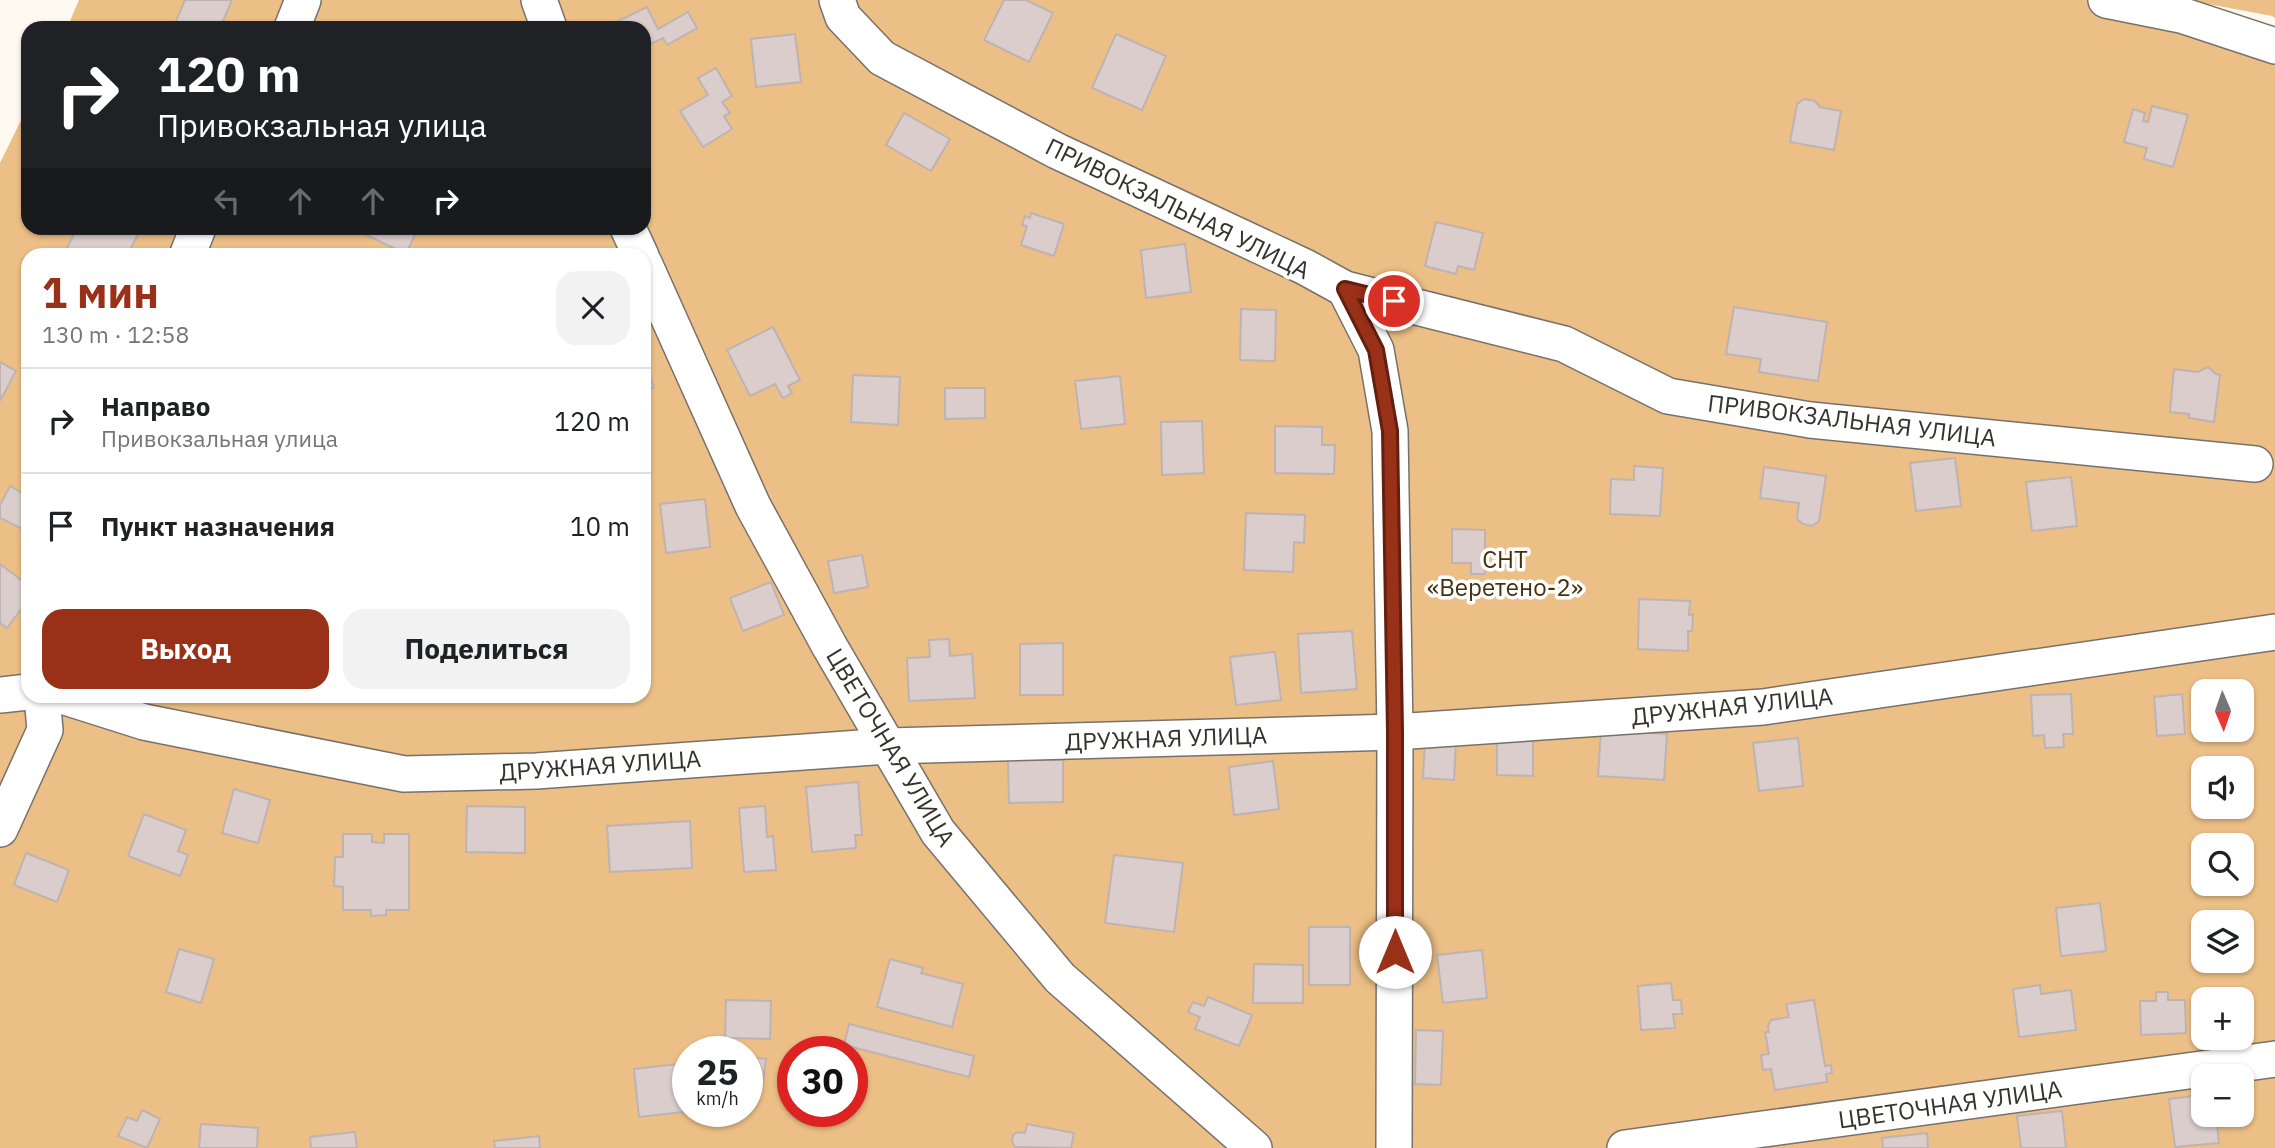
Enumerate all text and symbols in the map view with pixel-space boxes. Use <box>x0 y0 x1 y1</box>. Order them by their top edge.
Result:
text: 120 m <box>157 42 301 105</box>
icon: right <box>42 49 133 140</box>
text: Привокзальная улица <box>157 104 487 146</box>
street label: ПРИВОКЗАЛЬНАЯ УЛИЦА <box>1041 130 1315 286</box>
icon: left <box>208 182 246 220</box>
icon: ahead <box>281 182 319 220</box>
icon: ahead <box>354 182 392 220</box>
icon: right <box>427 182 465 220</box>
text: 1 мин <box>42 265 159 320</box>
button: close <box>556 271 630 345</box>
pin <box>1364 271 1424 331</box>
icon: arrive <box>1375 282 1413 320</box>
text: 130 m · 12:58 <box>42 319 189 349</box>
street label: ПРИВОКЗАЛЬНАЯ УЛИЦА <box>1706 386 1998 454</box>
text: Направо <box>101 389 210 423</box>
icon: right <box>42 402 80 440</box>
text: 120 m <box>554 404 630 438</box>
text: Привокзальная улица <box>101 423 338 453</box>
icon: arrive <box>42 507 80 545</box>
text: Пункт назначения <box>101 509 335 543</box>
text: 10 m <box>570 509 630 543</box>
park label: СНТ «Веретено-2» <box>1427 543 1583 603</box>
button: Выход <box>42 609 329 689</box>
button: Поделиться <box>343 609 630 689</box>
street label: ЦВЕТОЧНАЯ УЛИЦА <box>819 642 963 852</box>
north arrow <box>2191 679 2254 742</box>
map controls <box>2191 679 2254 1127</box>
street label: ДРУЖНАЯ УЛИЦА <box>1630 680 1834 732</box>
street label: ДРУЖНАЯ УЛИЦА <box>1064 718 1268 758</box>
street label: ДРУЖНАЯ УЛИЦА <box>498 742 702 788</box>
button: sound <box>2191 756 2254 819</box>
button: search <box>2191 833 2254 896</box>
button: layers <box>2191 910 2254 973</box>
position arrow <box>1358 915 1432 989</box>
button: + <box>2191 987 2254 1050</box>
speed limit sign: 30 <box>777 1036 868 1127</box>
text: 25 <box>696 1049 739 1095</box>
button: − <box>2191 1064 2254 1127</box>
street label: ЦВЕТОЧНАЯ УЛИЦА <box>1836 1072 2064 1136</box>
text: km/h <box>696 1087 739 1110</box>

